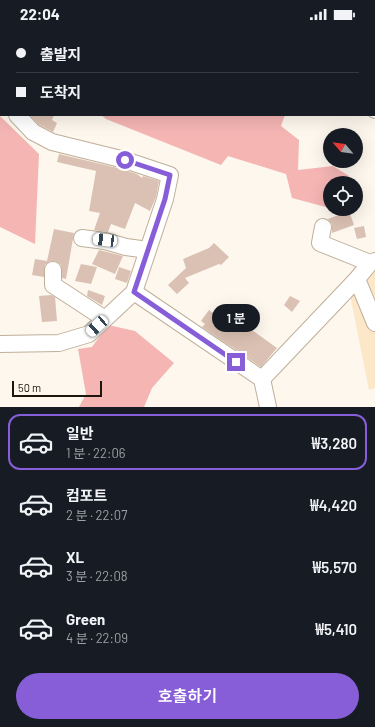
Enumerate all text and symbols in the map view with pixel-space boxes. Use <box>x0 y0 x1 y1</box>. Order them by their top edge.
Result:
text: 22:04 <box>20 5 60 23</box>
text: 출발지 <box>40 45 81 63</box>
text: 도착지 <box>40 83 81 101</box>
north arrow <box>323 128 363 168</box>
map controls <box>323 128 363 216</box>
route start <box>116 151 134 169</box>
button: locate <box>323 176 363 216</box>
car <box>92 233 118 247</box>
callout: 1 분 <box>212 304 260 332</box>
text: 1 분 <box>226 310 246 326</box>
car <box>84 314 110 338</box>
route end <box>227 353 245 371</box>
scale bar <box>12 379 102 398</box>
text: 50 m <box>18 381 41 394</box>
icon: car <box>18 424 54 460</box>
text: 일반 <box>66 424 94 442</box>
text: ₩3,280 <box>312 434 357 452</box>
text: 1 분 · 22:06 <box>66 445 125 461</box>
icon: car <box>18 486 54 522</box>
text: 컴포트 <box>66 486 107 504</box>
text: ₩4,420 <box>310 496 357 514</box>
text: 2 분 · 22:07 <box>66 507 127 523</box>
icon: car <box>18 548 54 584</box>
text: XL <box>66 548 84 566</box>
text: ₩5,570 <box>313 558 357 576</box>
text: 3 분 · 22:08 <box>66 568 128 584</box>
icon: car <box>18 610 54 646</box>
text: Green <box>66 610 105 628</box>
text: ₩5,410 <box>315 620 357 638</box>
text: 4 분 · 22:09 <box>66 630 128 646</box>
button: 호출하기 <box>16 673 359 719</box>

